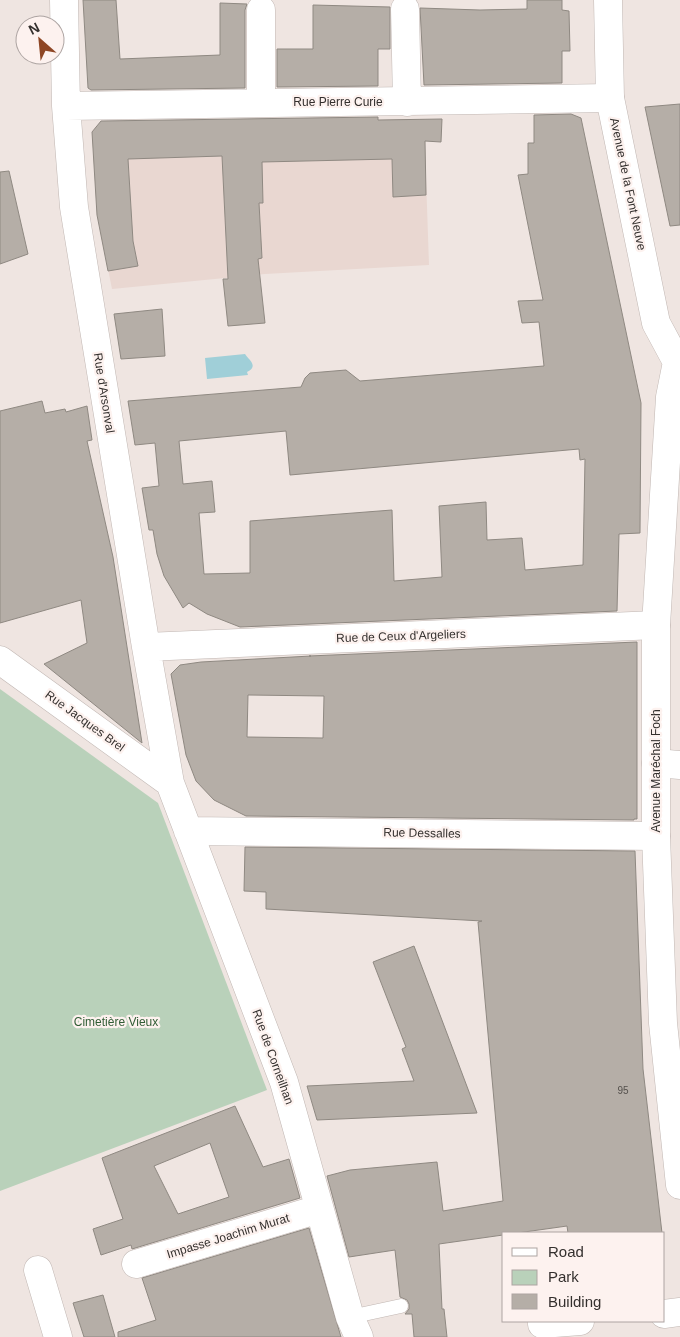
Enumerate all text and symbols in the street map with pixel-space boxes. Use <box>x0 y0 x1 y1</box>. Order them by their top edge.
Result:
north arrow <box>15 15 65 65</box>
text: N <box>26 19 42 38</box>
street label: Rue Pierre Curie <box>293 95 383 109</box>
street label: Avenue de la Font Neuve <box>607 116 649 252</box>
street label: Rue d'Arsonval <box>91 352 117 434</box>
street label: Rue de Ceux d'Argeliers <box>336 627 466 645</box>
street label: Rue Jacques Brel <box>43 687 127 755</box>
street label: Avenue Maréchal Foch <box>649 709 663 833</box>
street label: Rue Dessalles <box>383 825 461 841</box>
street label: Rue de Corneilhan <box>249 1008 297 1106</box>
park label: Cimetière Vieux <box>74 1015 158 1029</box>
house number: 95 <box>617 1085 629 1096</box>
street label: Impasse Joachim Murat <box>165 1210 292 1261</box>
legend <box>502 1232 665 1322</box>
text: Road <box>548 1243 584 1260</box>
text: Park <box>548 1268 579 1285</box>
text: Building <box>548 1293 601 1310</box>

